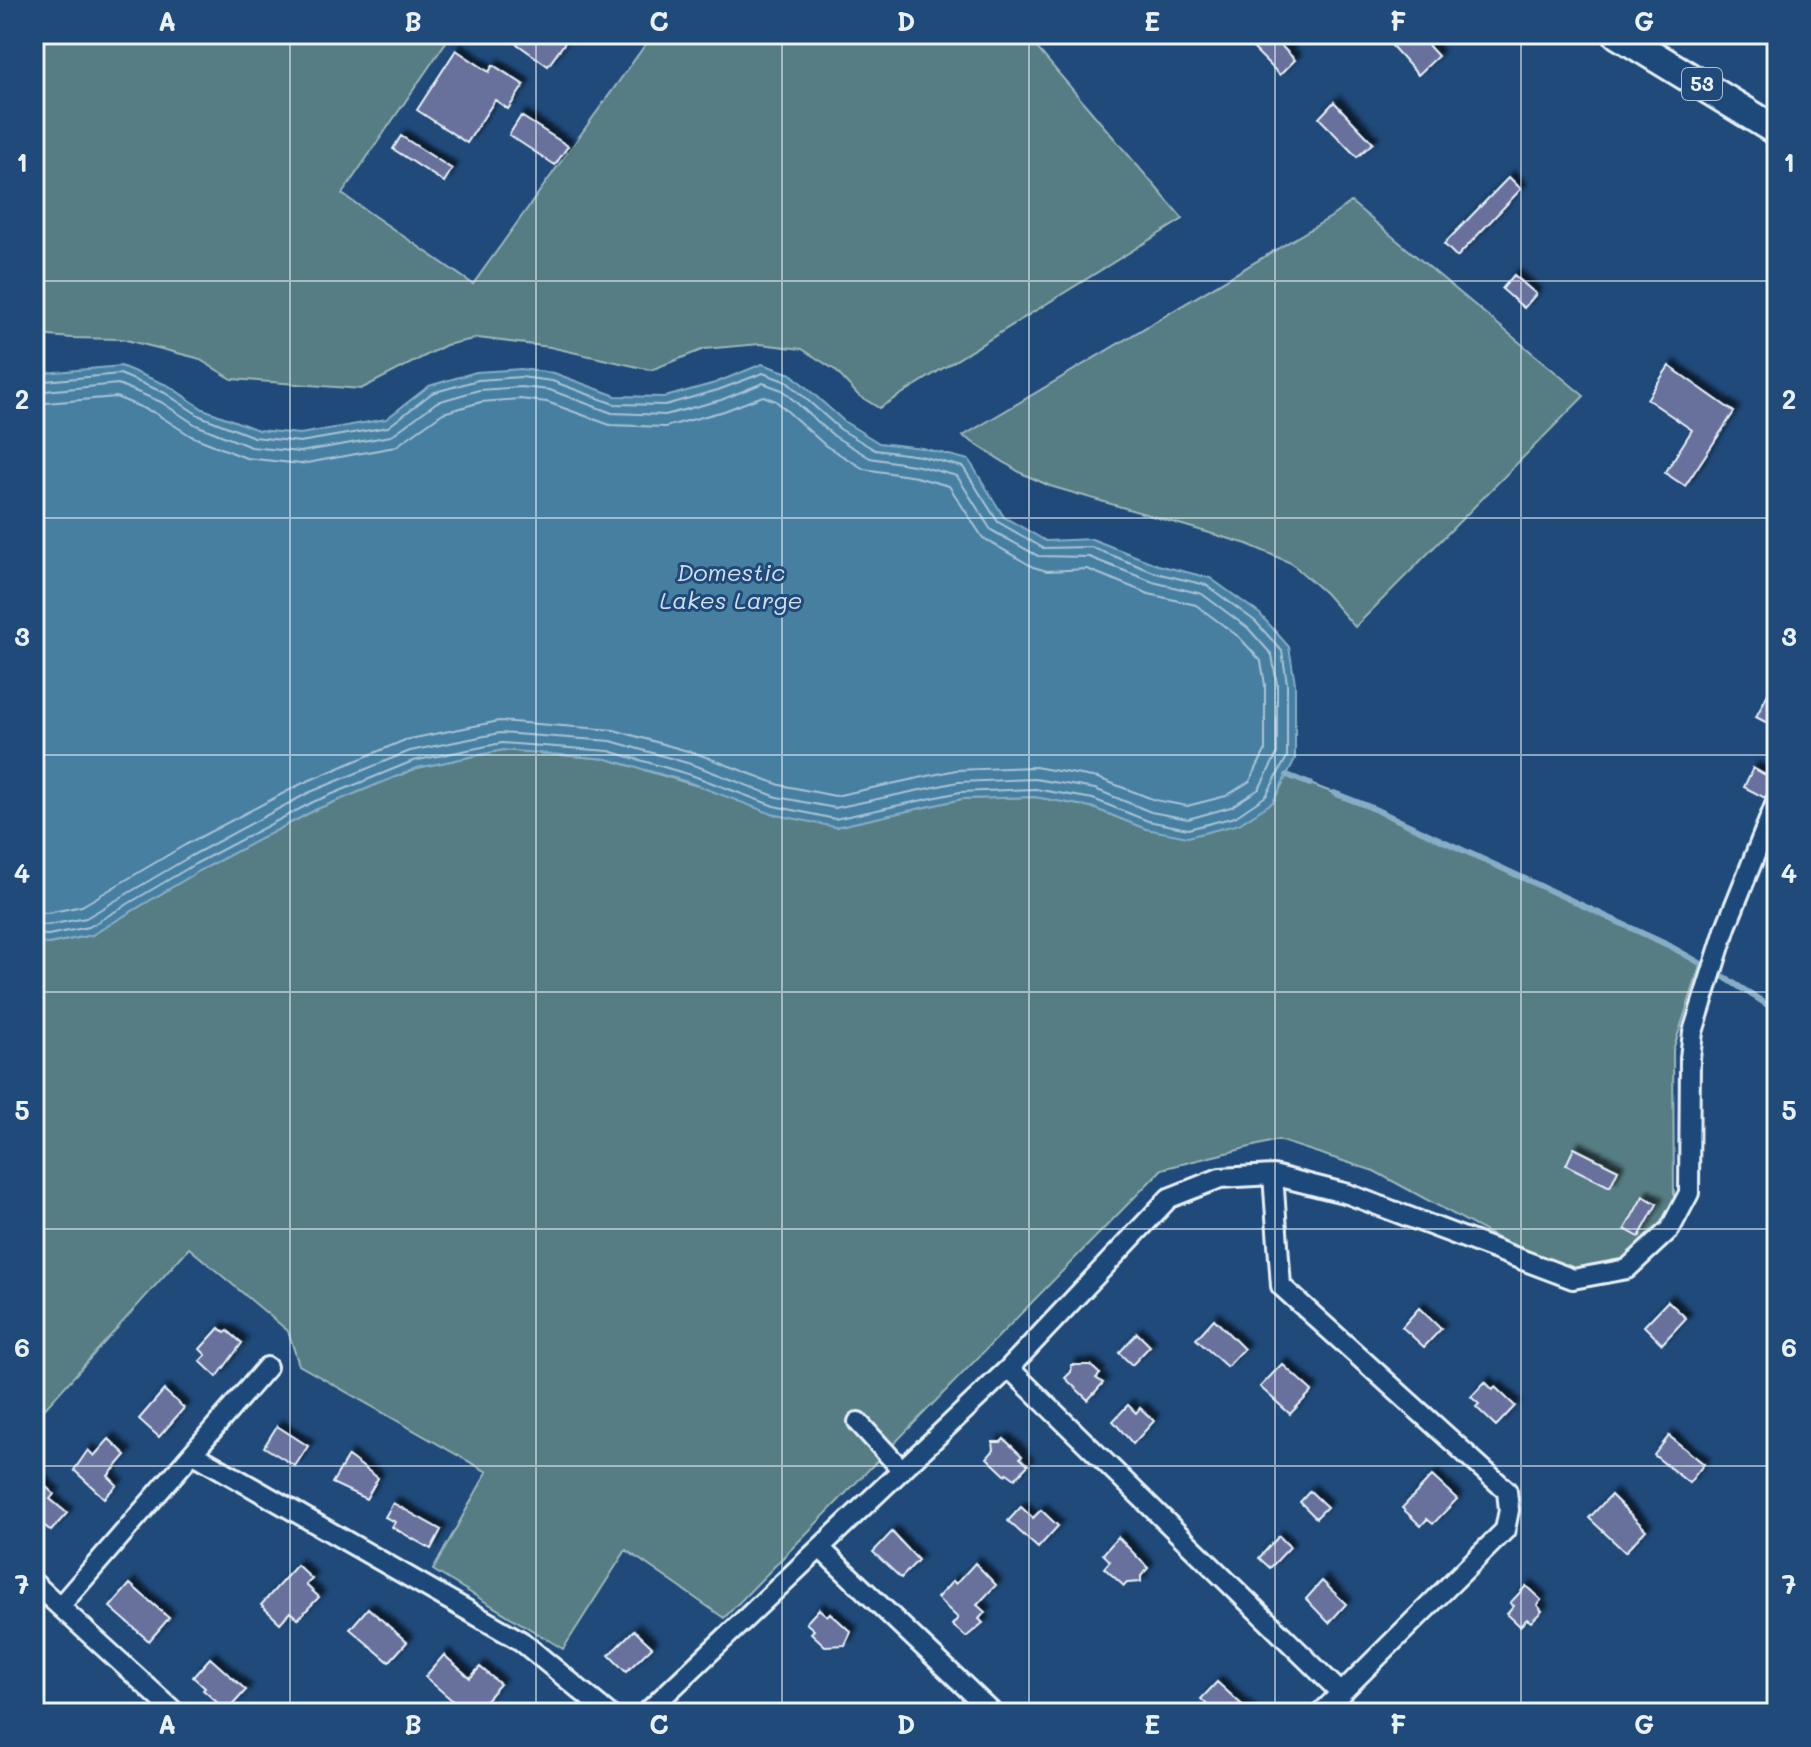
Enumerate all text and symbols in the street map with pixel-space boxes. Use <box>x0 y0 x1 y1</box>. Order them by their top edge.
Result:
text: A <box>158 4 176 38</box>
text: B <box>404 4 422 38</box>
text: C <box>649 4 669 38</box>
text: D <box>897 4 915 38</box>
text: E <box>1144 4 1160 38</box>
text: F <box>1390 4 1406 38</box>
text: G <box>1634 4 1654 38</box>
road number: 53 <box>1682 68 1722 100</box>
text: 1 <box>16 145 28 179</box>
text: 1 <box>1783 145 1795 179</box>
text: 2 <box>15 382 29 416</box>
text: 2 <box>1782 382 1796 416</box>
water label: Domestic Lakes Large <box>660 556 802 615</box>
text: 3 <box>14 619 30 653</box>
text: 3 <box>1781 619 1797 653</box>
text: 4 <box>14 856 30 890</box>
text: 4 <box>1781 856 1797 890</box>
text: 5 <box>14 1093 30 1127</box>
text: 5 <box>1781 1093 1797 1127</box>
text: 6 <box>14 1330 30 1364</box>
text: 6 <box>1781 1330 1797 1364</box>
text: 7 <box>15 1567 29 1601</box>
text: 7 <box>1782 1567 1796 1601</box>
text: A <box>158 1707 176 1741</box>
text: B <box>404 1707 422 1741</box>
text: C <box>649 1707 669 1741</box>
text: D <box>897 1707 915 1741</box>
text: E <box>1144 1707 1160 1741</box>
text: F <box>1390 1707 1406 1741</box>
text: G <box>1634 1707 1654 1741</box>

